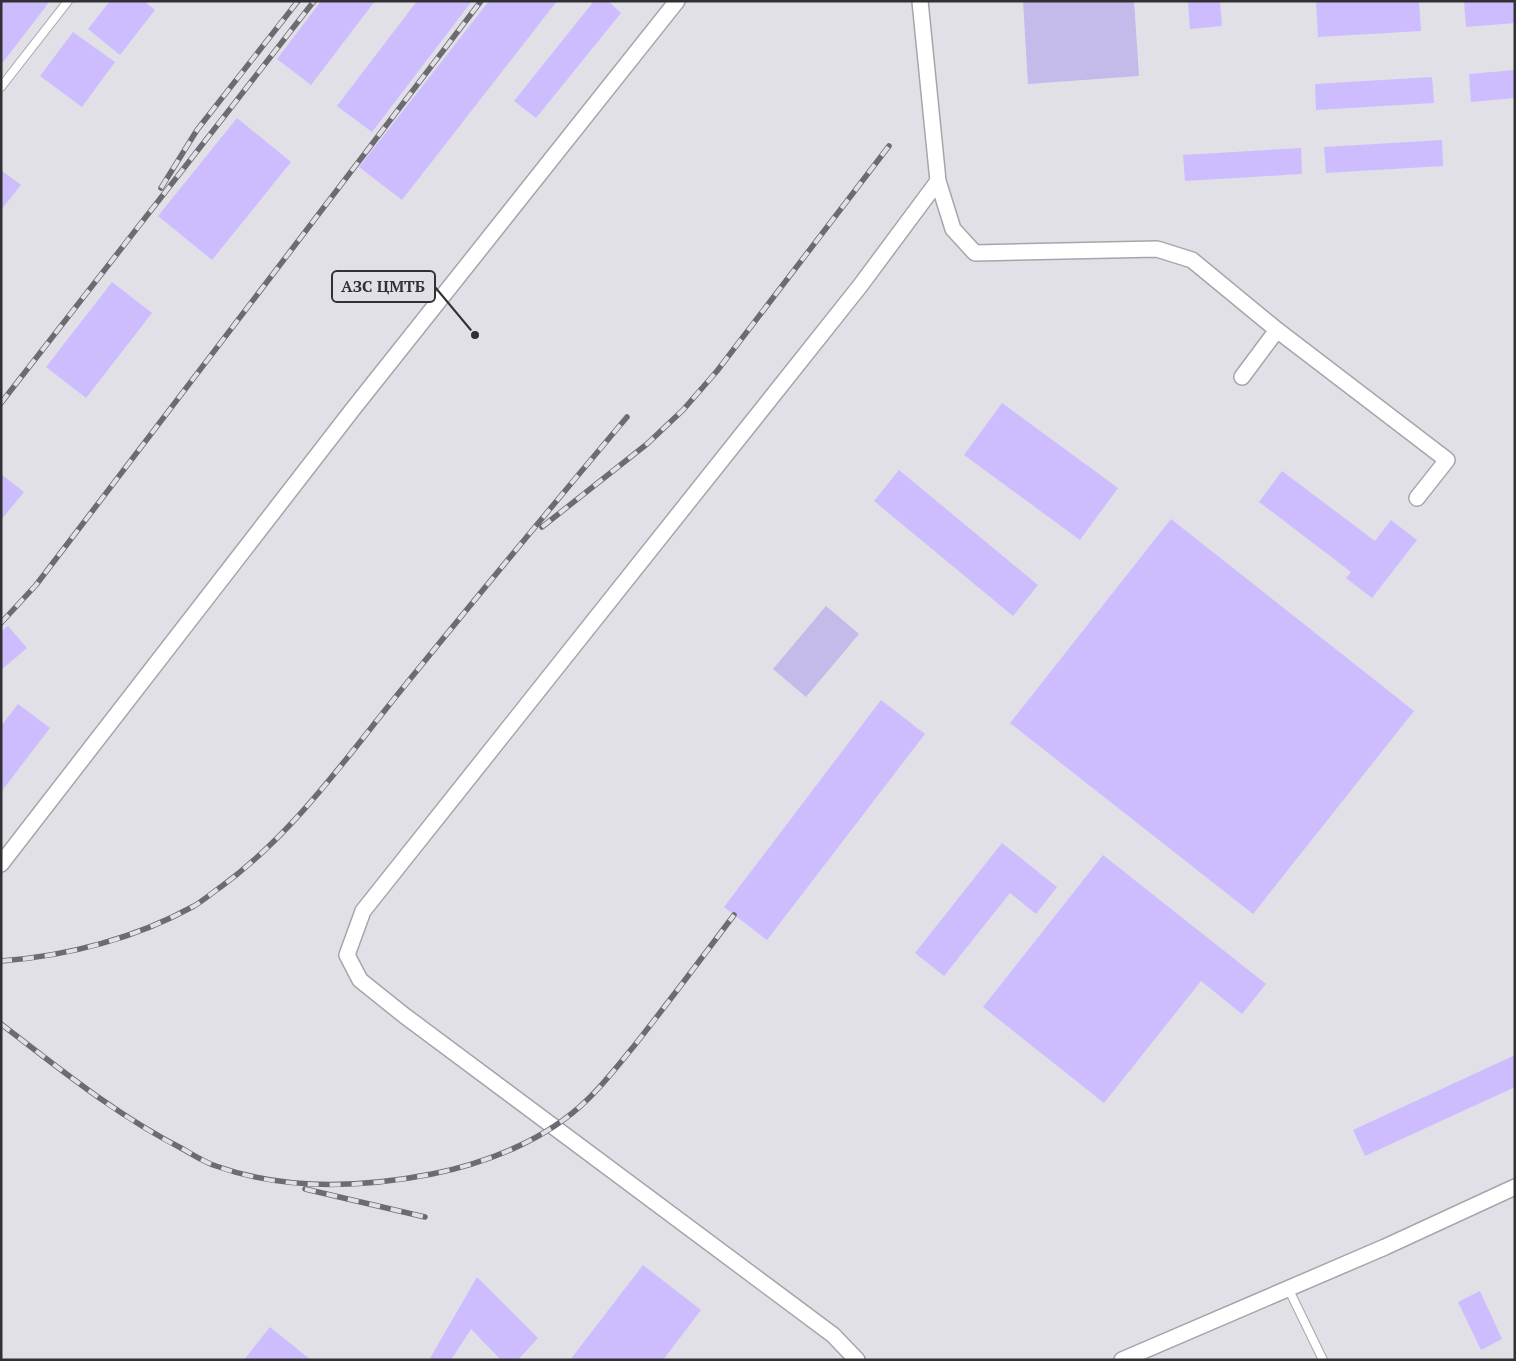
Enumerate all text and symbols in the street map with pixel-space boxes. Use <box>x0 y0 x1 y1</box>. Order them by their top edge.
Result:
callout: АЗС ЦМТБ <box>332 271 435 302</box>
text: АЗС ЦМТБ <box>341 275 425 297</box>

